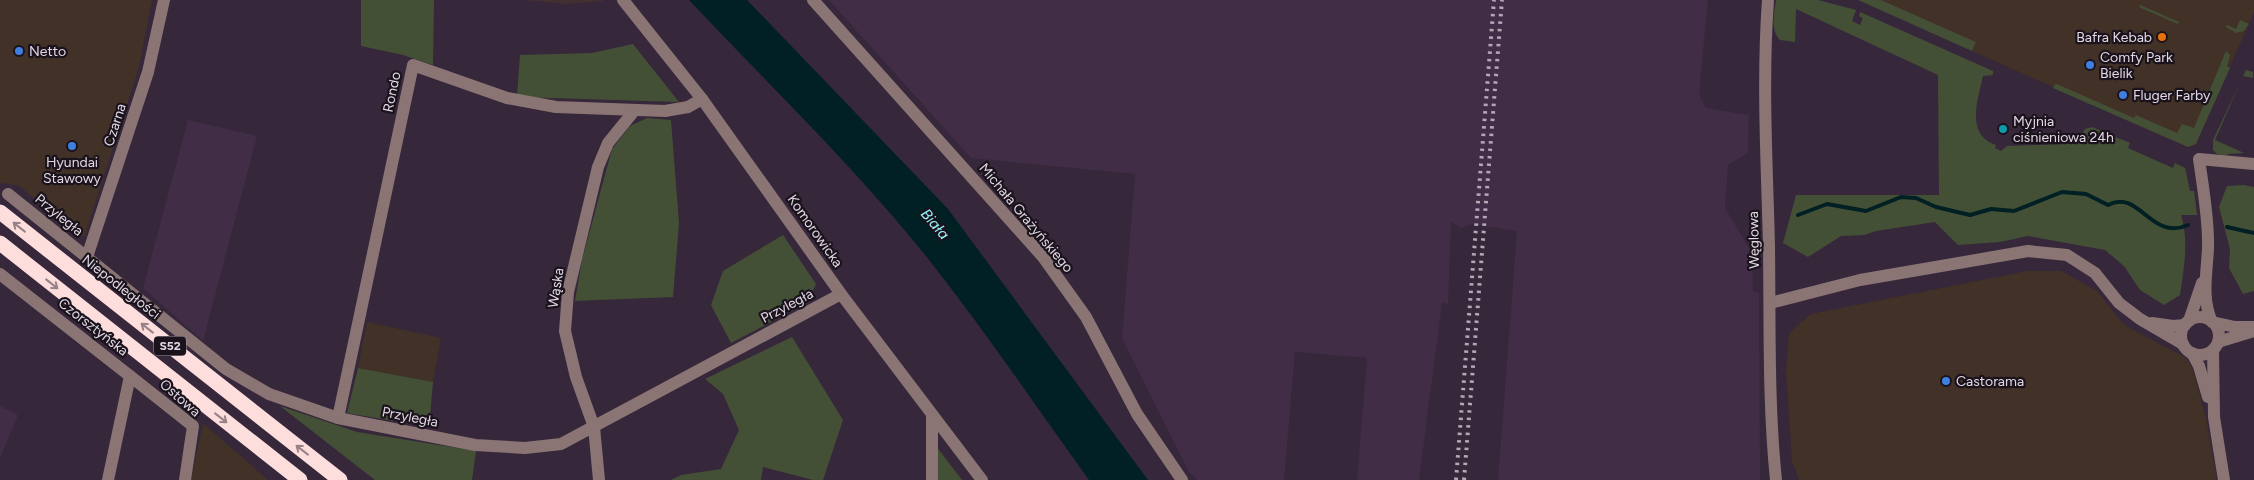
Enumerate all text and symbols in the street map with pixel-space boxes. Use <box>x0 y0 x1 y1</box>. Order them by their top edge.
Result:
place label: Bafra Kebab <box>2076 29 2152 46</box>
marker: Bafra Kebab <box>2156 31 2168 43</box>
place label: Netto <box>29 43 66 60</box>
marker: Netto <box>13 45 25 57</box>
place label: Comfy Park Bielik <box>2100 49 2173 82</box>
marker: Comfy Park Bielik <box>2084 59 2096 71</box>
street label: Rondo <box>379 70 405 114</box>
place label: Fluger Farby <box>2133 87 2211 104</box>
marker: Fluger Farby <box>2117 89 2129 101</box>
street label: Czarna <box>100 102 130 148</box>
place label: Myjnia ciśnieniowa 24h <box>2013 113 2114 146</box>
marker: Myjnia ciśnieniowa 24h <box>1997 123 2009 135</box>
marker: Hyundai Stawowy <box>66 140 78 152</box>
place label: Hyundai Stawowy <box>43 154 102 187</box>
street label: Michała Grażyńskiego <box>975 160 1077 276</box>
street label: Przyległa <box>31 190 87 240</box>
street label: Komorowicka <box>784 191 846 271</box>
water label: Biała <box>917 205 953 243</box>
street label: Węglowa <box>1745 211 1763 269</box>
one-way arrow <box>13 222 26 233</box>
street label: Niepodległości <box>78 251 164 323</box>
street label: Wąska <box>544 267 568 309</box>
one-way arrow <box>45 279 58 290</box>
street label: Przyległa <box>758 285 816 327</box>
street label: Czorsztyńska <box>55 294 131 360</box>
one-way arrow <box>140 322 153 333</box>
road number: S52 <box>154 336 186 356</box>
place label: Castorama <box>1956 373 2024 390</box>
marker: Castorama <box>1940 375 1952 387</box>
street label: Ostowa <box>156 376 204 420</box>
street label: Przyległa <box>380 403 440 431</box>
one-way arrow <box>214 412 227 423</box>
one-way arrow <box>296 444 309 455</box>

